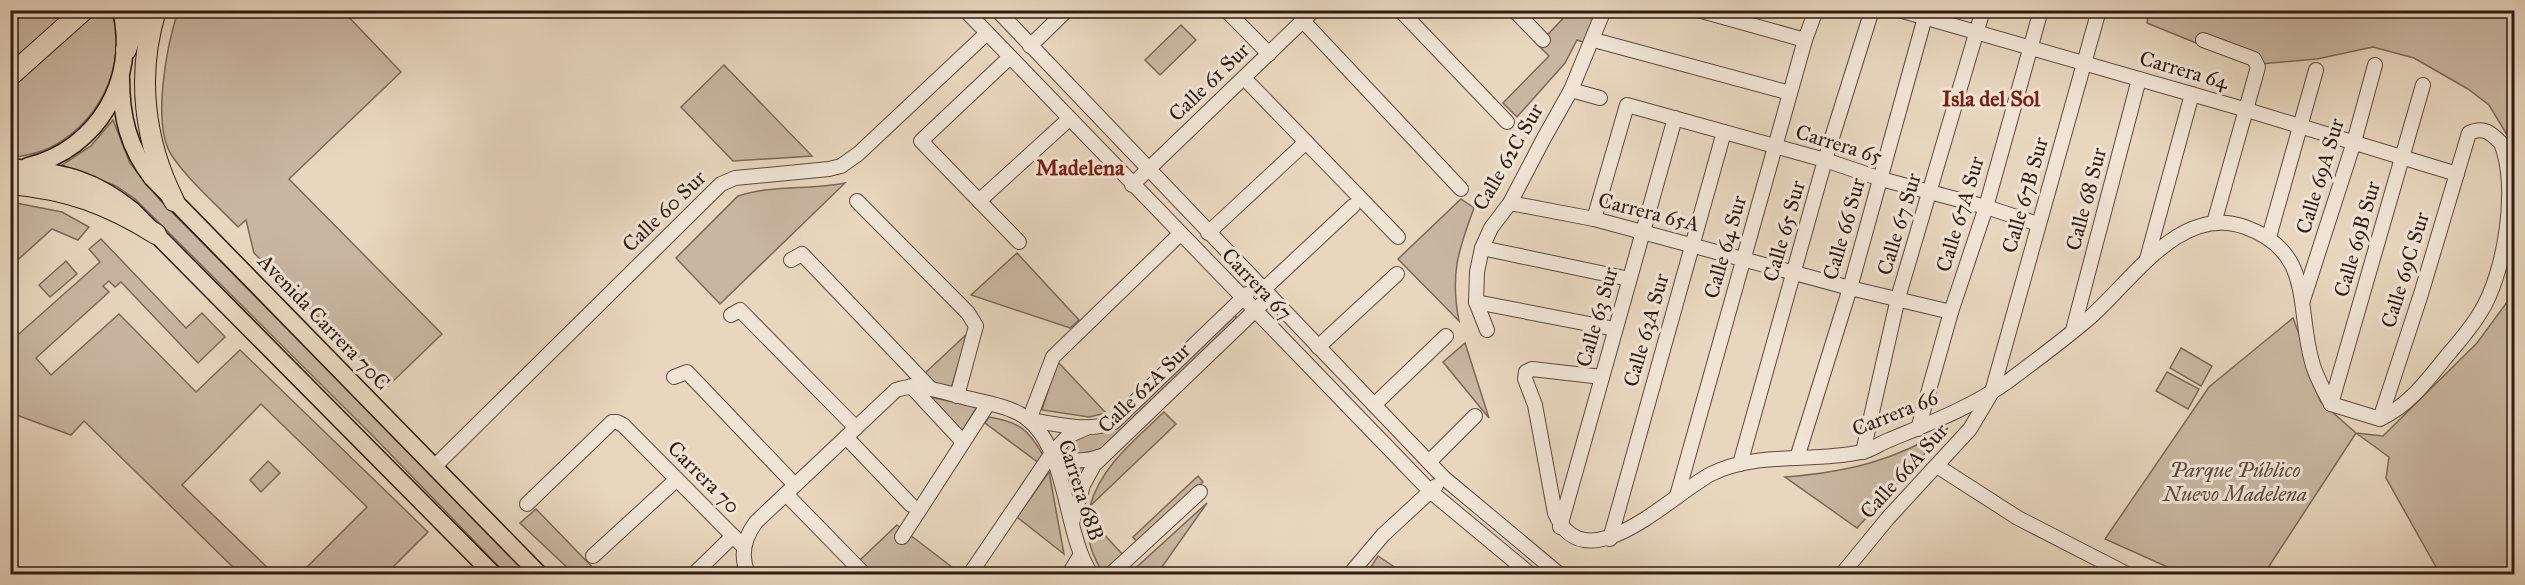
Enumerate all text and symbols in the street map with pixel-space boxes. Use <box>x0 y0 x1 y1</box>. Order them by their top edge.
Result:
street label: Calle 61 Sur <box>1163 37 1255 127</box>
street label: Carrera 64 <box>2137 45 2233 95</box>
district label: Isla del Sol <box>1942 85 2041 112</box>
street label: Calle 62C Sur <box>1467 99 1549 215</box>
street label: Calle 69A Sur <box>2290 115 2350 237</box>
street label: Carrera 65 <box>1792 119 1886 170</box>
street label: Calle 67B Sur <box>1996 134 2054 256</box>
street label: Calle 68 Sur <box>2060 145 2112 253</box>
street label: Calle 67A Sur <box>1930 153 1990 275</box>
district label: Madelena <box>1036 154 1125 181</box>
street label: Calle 60 Sur <box>617 165 711 257</box>
street label: Calle 67 Sur <box>1871 170 1927 278</box>
street label: Calle 66 Sur <box>1817 175 1871 283</box>
street label: Calle 65 Sur <box>1757 177 1811 285</box>
street label: Calle 69B Sur <box>2328 178 2386 300</box>
street label: Carrera 65A <box>1596 187 1702 237</box>
street label: Calle 64 Sur <box>1698 192 1752 301</box>
street label: Calle 69C Sur <box>2375 209 2435 331</box>
street label: Carrera 67 <box>1216 242 1298 326</box>
street label: Avenida Carrera 70C <box>252 248 396 396</box>
street label: Calle 63 Sur <box>1570 264 1624 370</box>
street label: Calle 63A Sur <box>1617 270 1675 390</box>
street label: Calle 62A Sur <box>1092 337 1196 439</box>
street label: Carrera 66 <box>1848 384 1943 442</box>
street label: Calle 66A Sur <box>1854 418 1954 524</box>
street label: Carrera 70 <box>662 435 746 519</box>
street label: Carrera 68B <box>1052 436 1110 544</box>
park label: Parque Público Nuevo Madelena <box>2162 457 2307 507</box>

